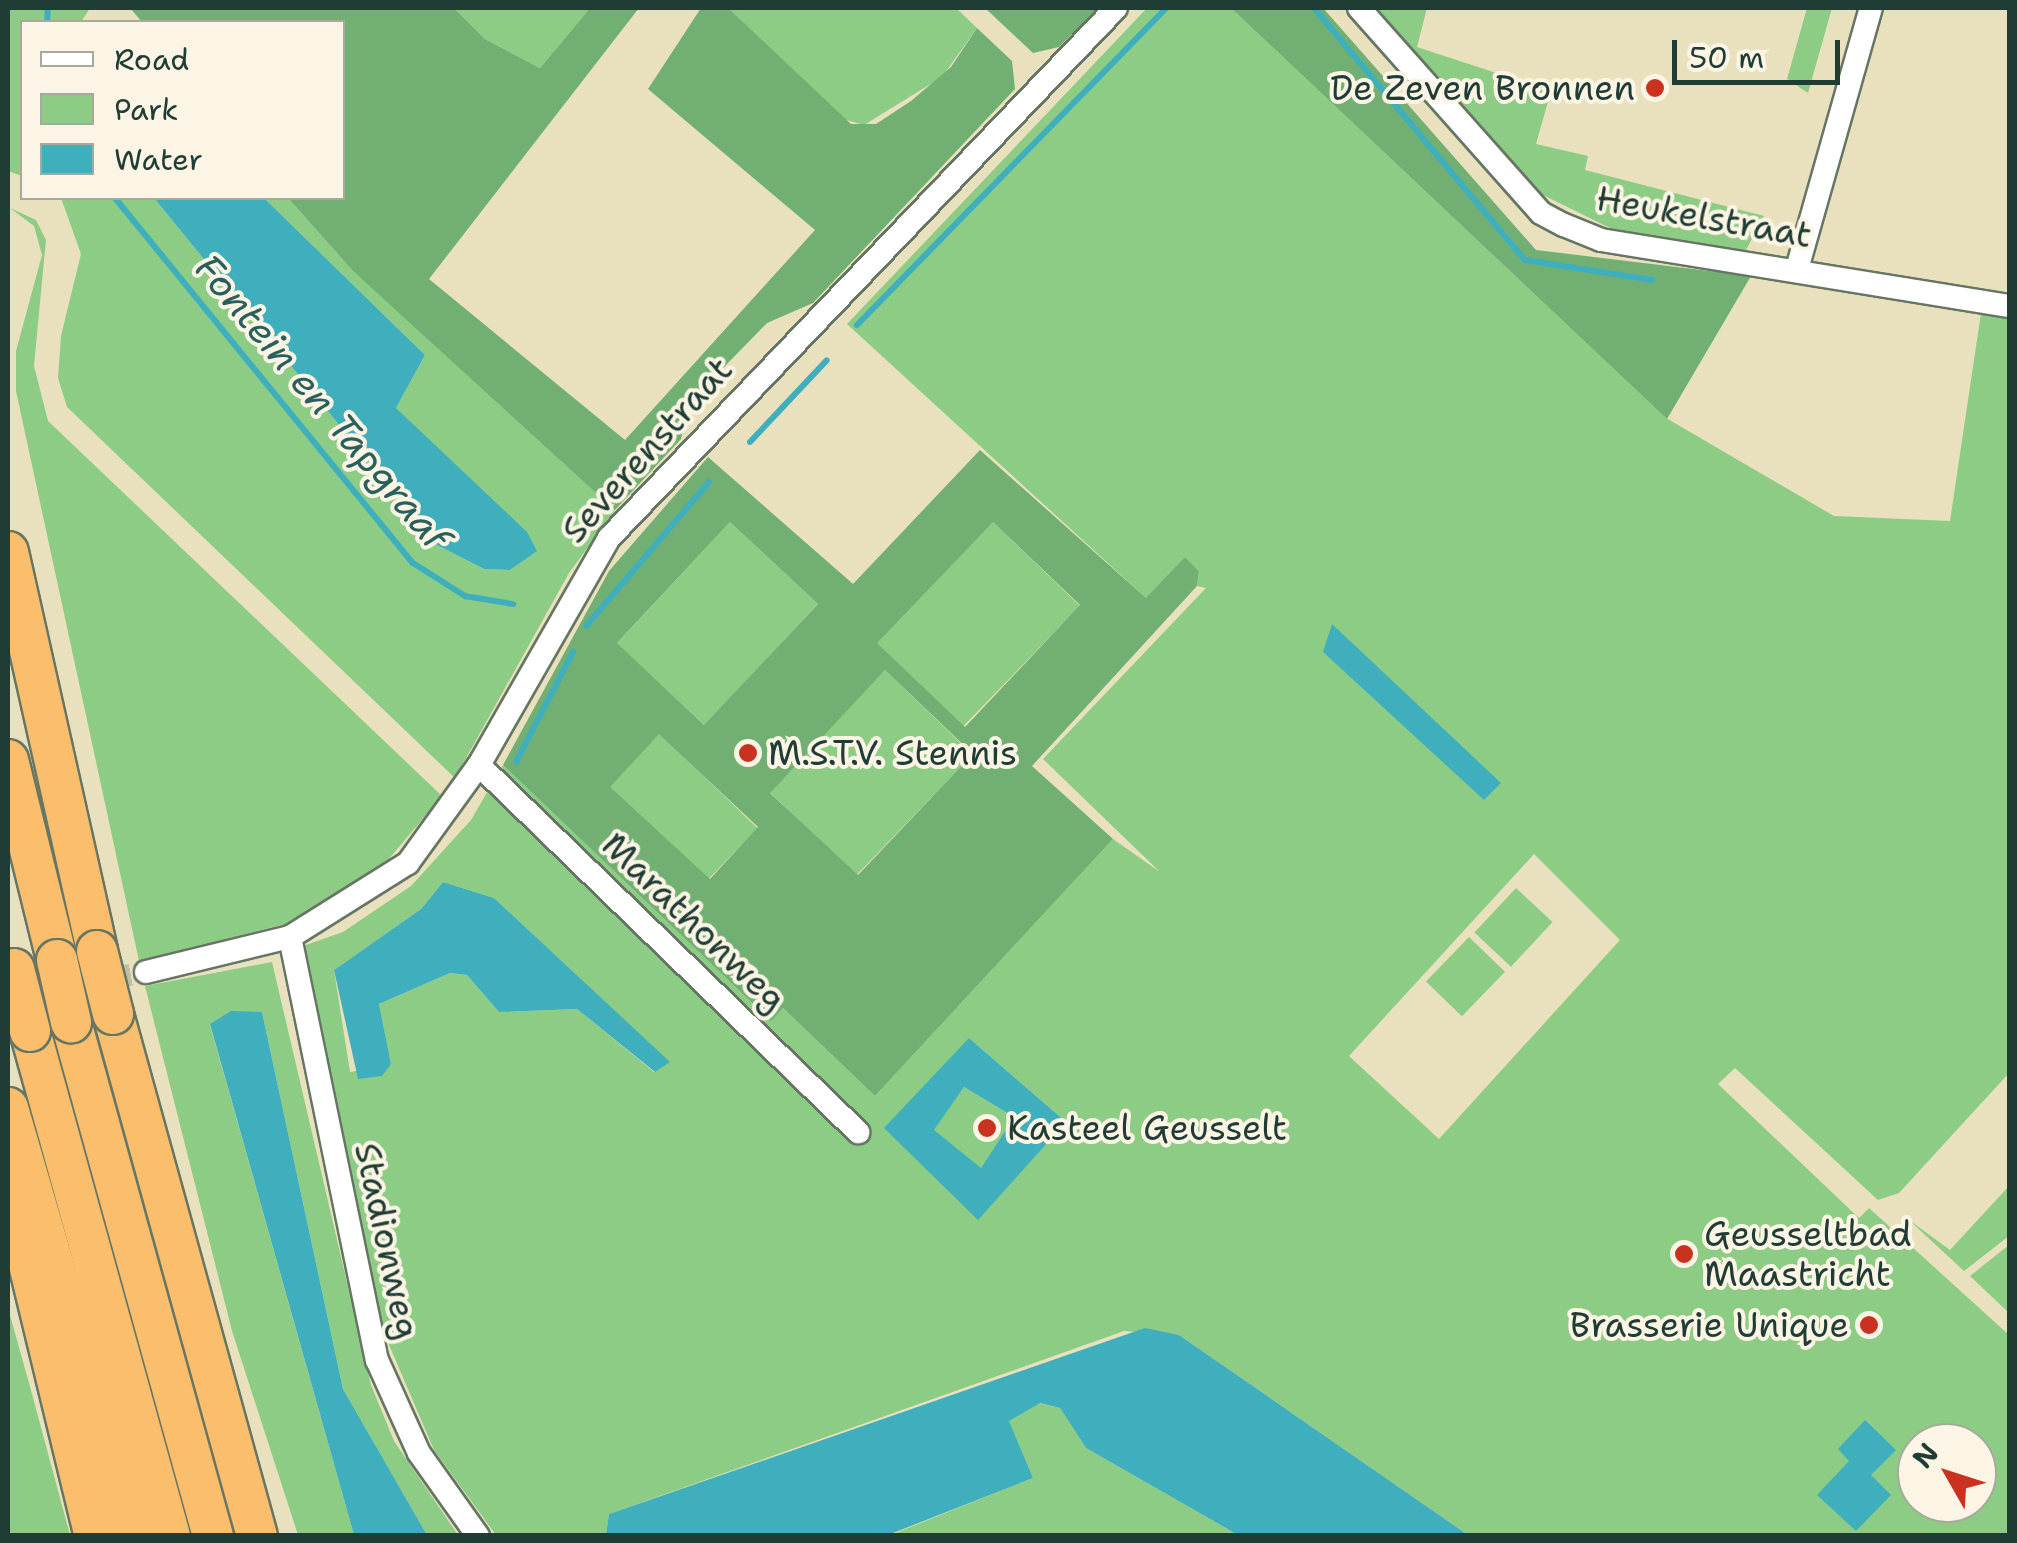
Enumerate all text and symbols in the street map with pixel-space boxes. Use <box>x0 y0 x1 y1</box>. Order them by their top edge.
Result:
legend <box>20 20 345 200</box>
scale bar <box>1677 20 1844 82</box>
text: 50 m <box>1689 37 1764 78</box>
text: Road <box>114 39 189 80</box>
place label: De Zeven Bronnen <box>1330 67 1635 109</box>
marker: De Zeven Bronnen <box>1644 77 1666 99</box>
text: Park <box>114 89 178 130</box>
text: Water <box>114 139 203 180</box>
street label: Heukelstraat <box>1593 177 1815 257</box>
water label: Fontein en Tapgraaf <box>185 245 459 559</box>
street label: Severenstraat <box>553 349 741 551</box>
place label: M.S.T.V. Stennis <box>768 732 1017 774</box>
marker: M.S.T.V. Stennis <box>737 742 759 764</box>
street label: Marathonweg <box>593 824 795 1020</box>
place label: Kasteel Geusselt <box>1007 1107 1287 1149</box>
marker: Kasteel Geusselt <box>976 1117 998 1139</box>
street label: Stadionweg <box>346 1139 428 1343</box>
place label: Geusseltbad Maastricht <box>1704 1213 1912 1295</box>
marker: Geusseltbad Maastricht <box>1673 1243 1695 1265</box>
place label: Brasserie Unique <box>1570 1304 1849 1346</box>
marker: Brasserie Unique <box>1858 1314 1880 1336</box>
north arrow <box>1897 1423 1997 1523</box>
text: N <box>1903 1435 1947 1476</box>

